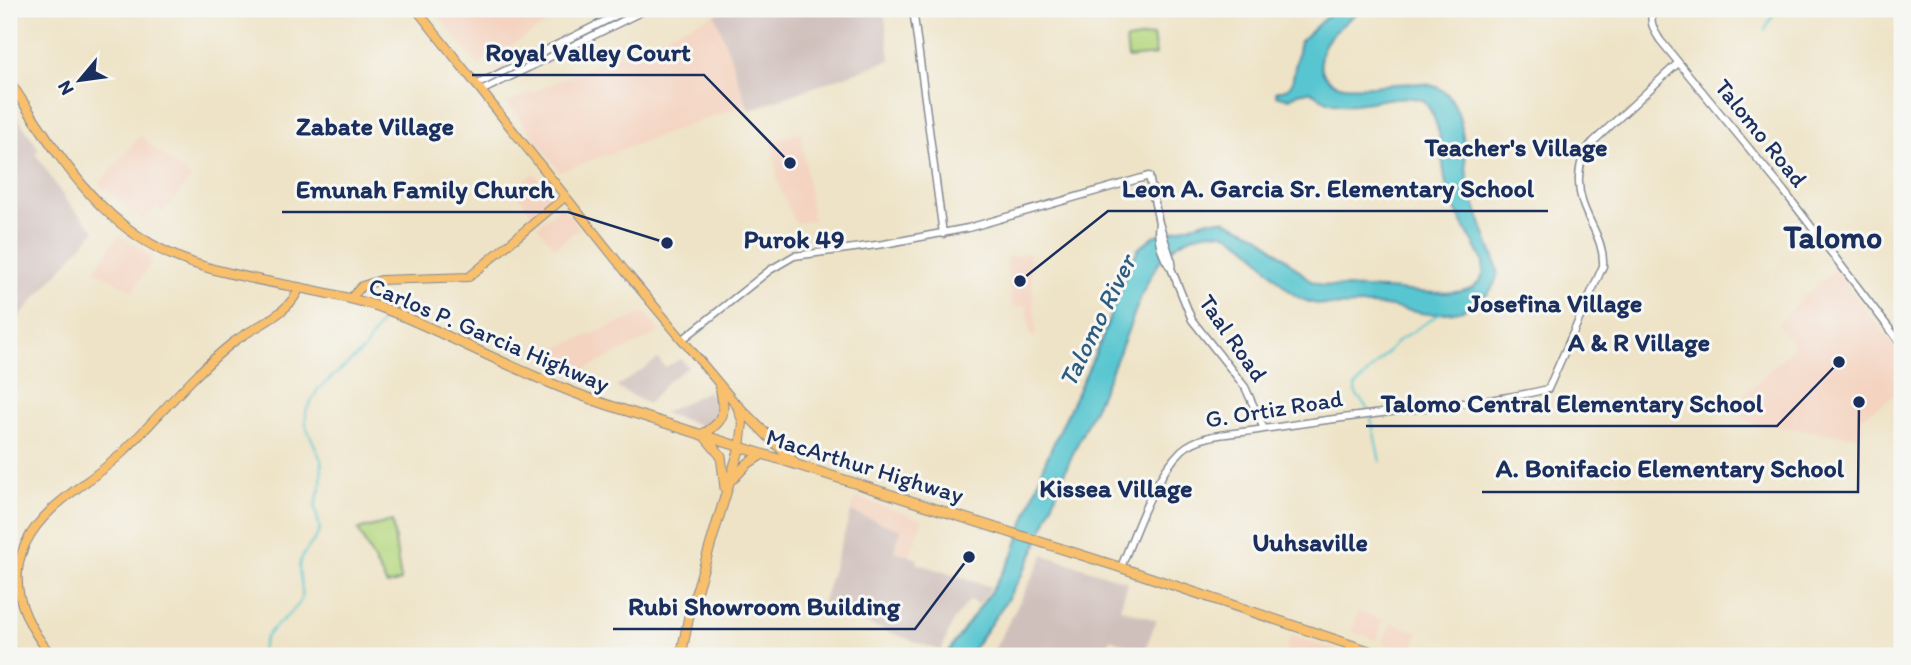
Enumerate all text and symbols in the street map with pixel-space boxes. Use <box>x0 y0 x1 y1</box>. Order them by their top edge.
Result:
callout: Royal Valley Court <box>472 28 704 75</box>
text: Royal Valley Court <box>485 36 691 68</box>
north arrow <box>46 46 116 116</box>
street label: Talomo Road <box>1709 73 1814 193</box>
text: N <box>52 77 79 99</box>
district label: Zabate Village <box>296 110 454 142</box>
district label: Teacher's Village <box>1423 131 1608 163</box>
callout: Leon A. Garcia Sr. Elementary School <box>1108 164 1548 211</box>
callout: Emunah Family Church <box>282 165 568 212</box>
text: Leon A. Garcia Sr. Elementary School <box>1122 172 1535 204</box>
text: Emunah Family Church <box>296 173 555 205</box>
district label: Talomo <box>1783 218 1882 256</box>
district label: Purok 49 <box>743 223 845 255</box>
water label: Talomo River <box>1051 247 1144 392</box>
street label: Carlos P. Garcia Highway <box>364 271 614 399</box>
district label: Josefina Village <box>1467 287 1642 319</box>
street label: Taal Road <box>1193 288 1274 387</box>
district label: A & R Village <box>1567 326 1710 358</box>
callout: Talomo Central Elementary School <box>1366 379 1777 426</box>
street label: G. Ortiz Road <box>1203 383 1345 434</box>
text: Talomo Central Elementary School <box>1380 387 1764 419</box>
street label: MacArthur Highway <box>763 422 968 509</box>
callout: A. Bonifacio Elementary School <box>1482 445 1858 492</box>
text: A. Bonifacio Elementary School <box>1495 452 1845 484</box>
district label: Kissea Village <box>1039 472 1193 504</box>
district label: Uuhsaville <box>1252 526 1368 558</box>
callout: Rubi Showroom Building <box>613 582 915 629</box>
text: Rubi Showroom Building <box>628 590 901 622</box>

